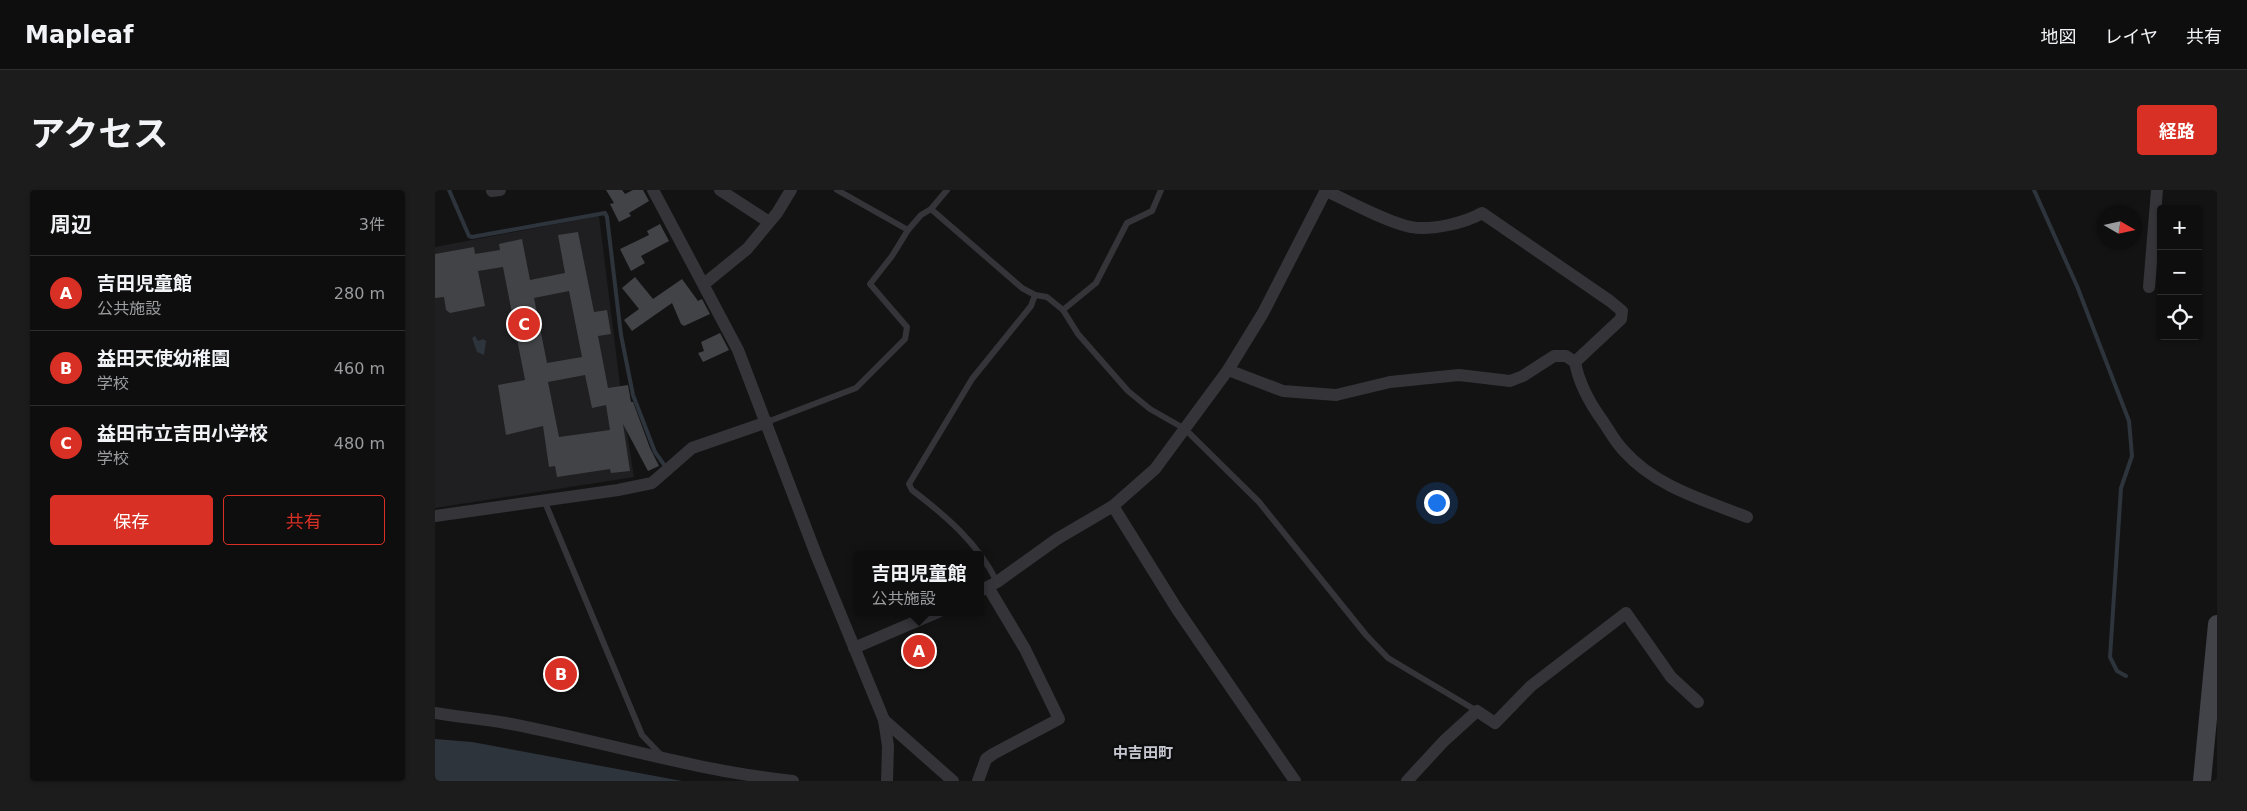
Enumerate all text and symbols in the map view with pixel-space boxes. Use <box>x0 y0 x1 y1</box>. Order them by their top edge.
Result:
text: Mapleaf <box>25 21 133 49</box>
text: 地図 <box>2041 26 2077 47</box>
text: レイヤ <box>2105 26 2158 47</box>
text: 共有 <box>2186 26 2222 47</box>
button: 経路 <box>2137 105 2217 155</box>
text: アクセス <box>30 114 168 154</box>
north arrow <box>2097 205 2142 250</box>
map controls <box>2157 205 2202 340</box>
button: + <box>2157 205 2202 250</box>
text: 周辺 <box>50 213 92 237</box>
text: 3件 <box>359 215 385 234</box>
button: − <box>2157 250 2202 295</box>
text: 吉田児童館 <box>97 272 192 294</box>
text: A <box>60 284 72 303</box>
text: 280 m <box>334 284 385 303</box>
button: locate <box>2157 295 2202 340</box>
text: 公共施設 <box>97 299 161 318</box>
pin: C <box>508 305 540 343</box>
text: 益田天使幼稚園 <box>97 347 230 369</box>
text: B <box>60 359 72 378</box>
text: 460 m <box>334 359 385 378</box>
text: 学校 <box>97 374 129 393</box>
text: 益田市立吉田小学校 <box>97 422 268 444</box>
text: C <box>60 434 72 453</box>
text: 480 m <box>334 434 385 453</box>
text: 学校 <box>97 449 129 468</box>
your location <box>1424 490 1450 516</box>
button: 保存 <box>50 495 213 545</box>
button: 共有 <box>223 495 385 545</box>
popup <box>854 551 984 616</box>
text: 吉田児童館 <box>871 562 967 584</box>
text: 公共施設 <box>871 589 936 608</box>
pin: A <box>903 632 935 670</box>
pin: B <box>545 655 577 693</box>
district label: 中吉田町 <box>1113 744 1173 762</box>

